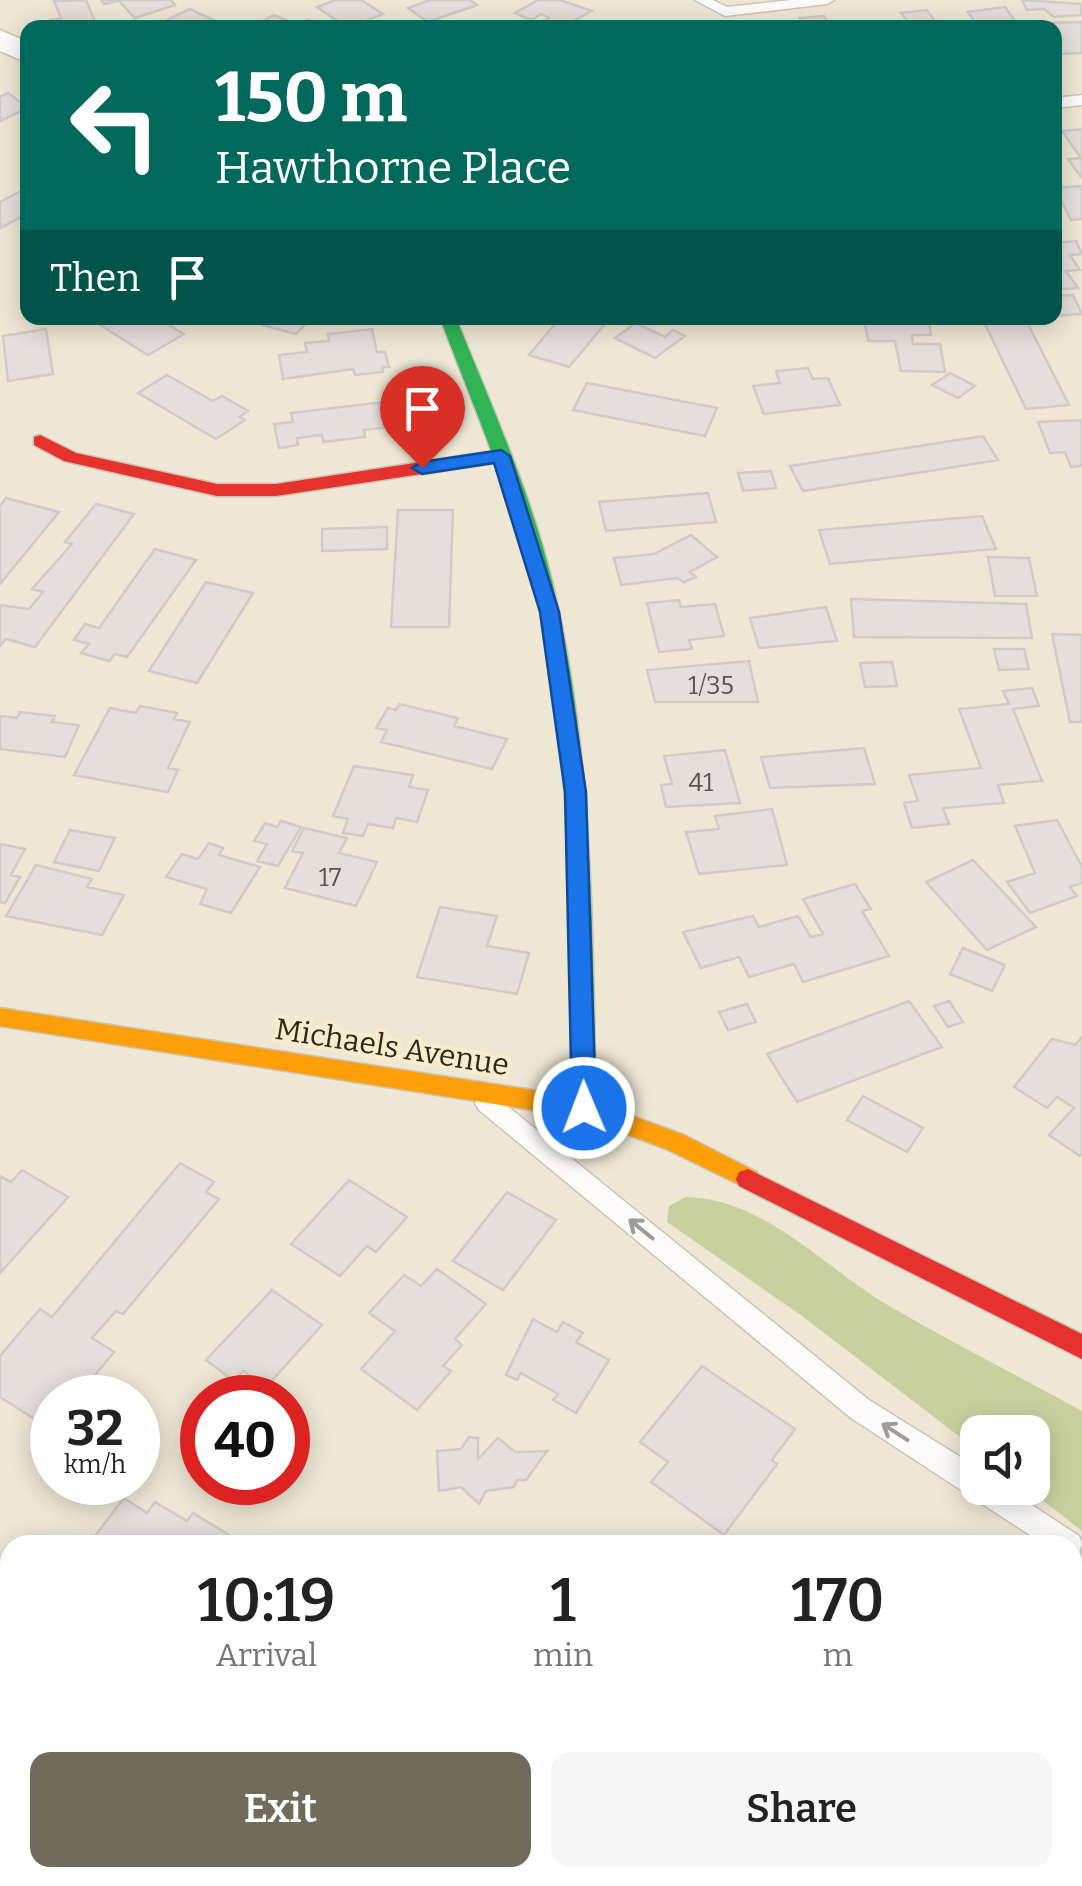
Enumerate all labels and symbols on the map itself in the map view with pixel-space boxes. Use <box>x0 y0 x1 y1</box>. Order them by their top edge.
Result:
pin <box>380 366 465 469</box>
house number: 1/35 <box>688 671 734 701</box>
house number: 41 <box>689 768 713 798</box>
house number: 17 <box>319 863 342 893</box>
street label: Michaels Avenue <box>272 1011 512 1083</box>
position arrow <box>532 1056 636 1160</box>
one-way arrow <box>629 1218 655 1240</box>
speed limit sign: 40 <box>180 1375 310 1505</box>
one-way arrow <box>882 1421 910 1442</box>

